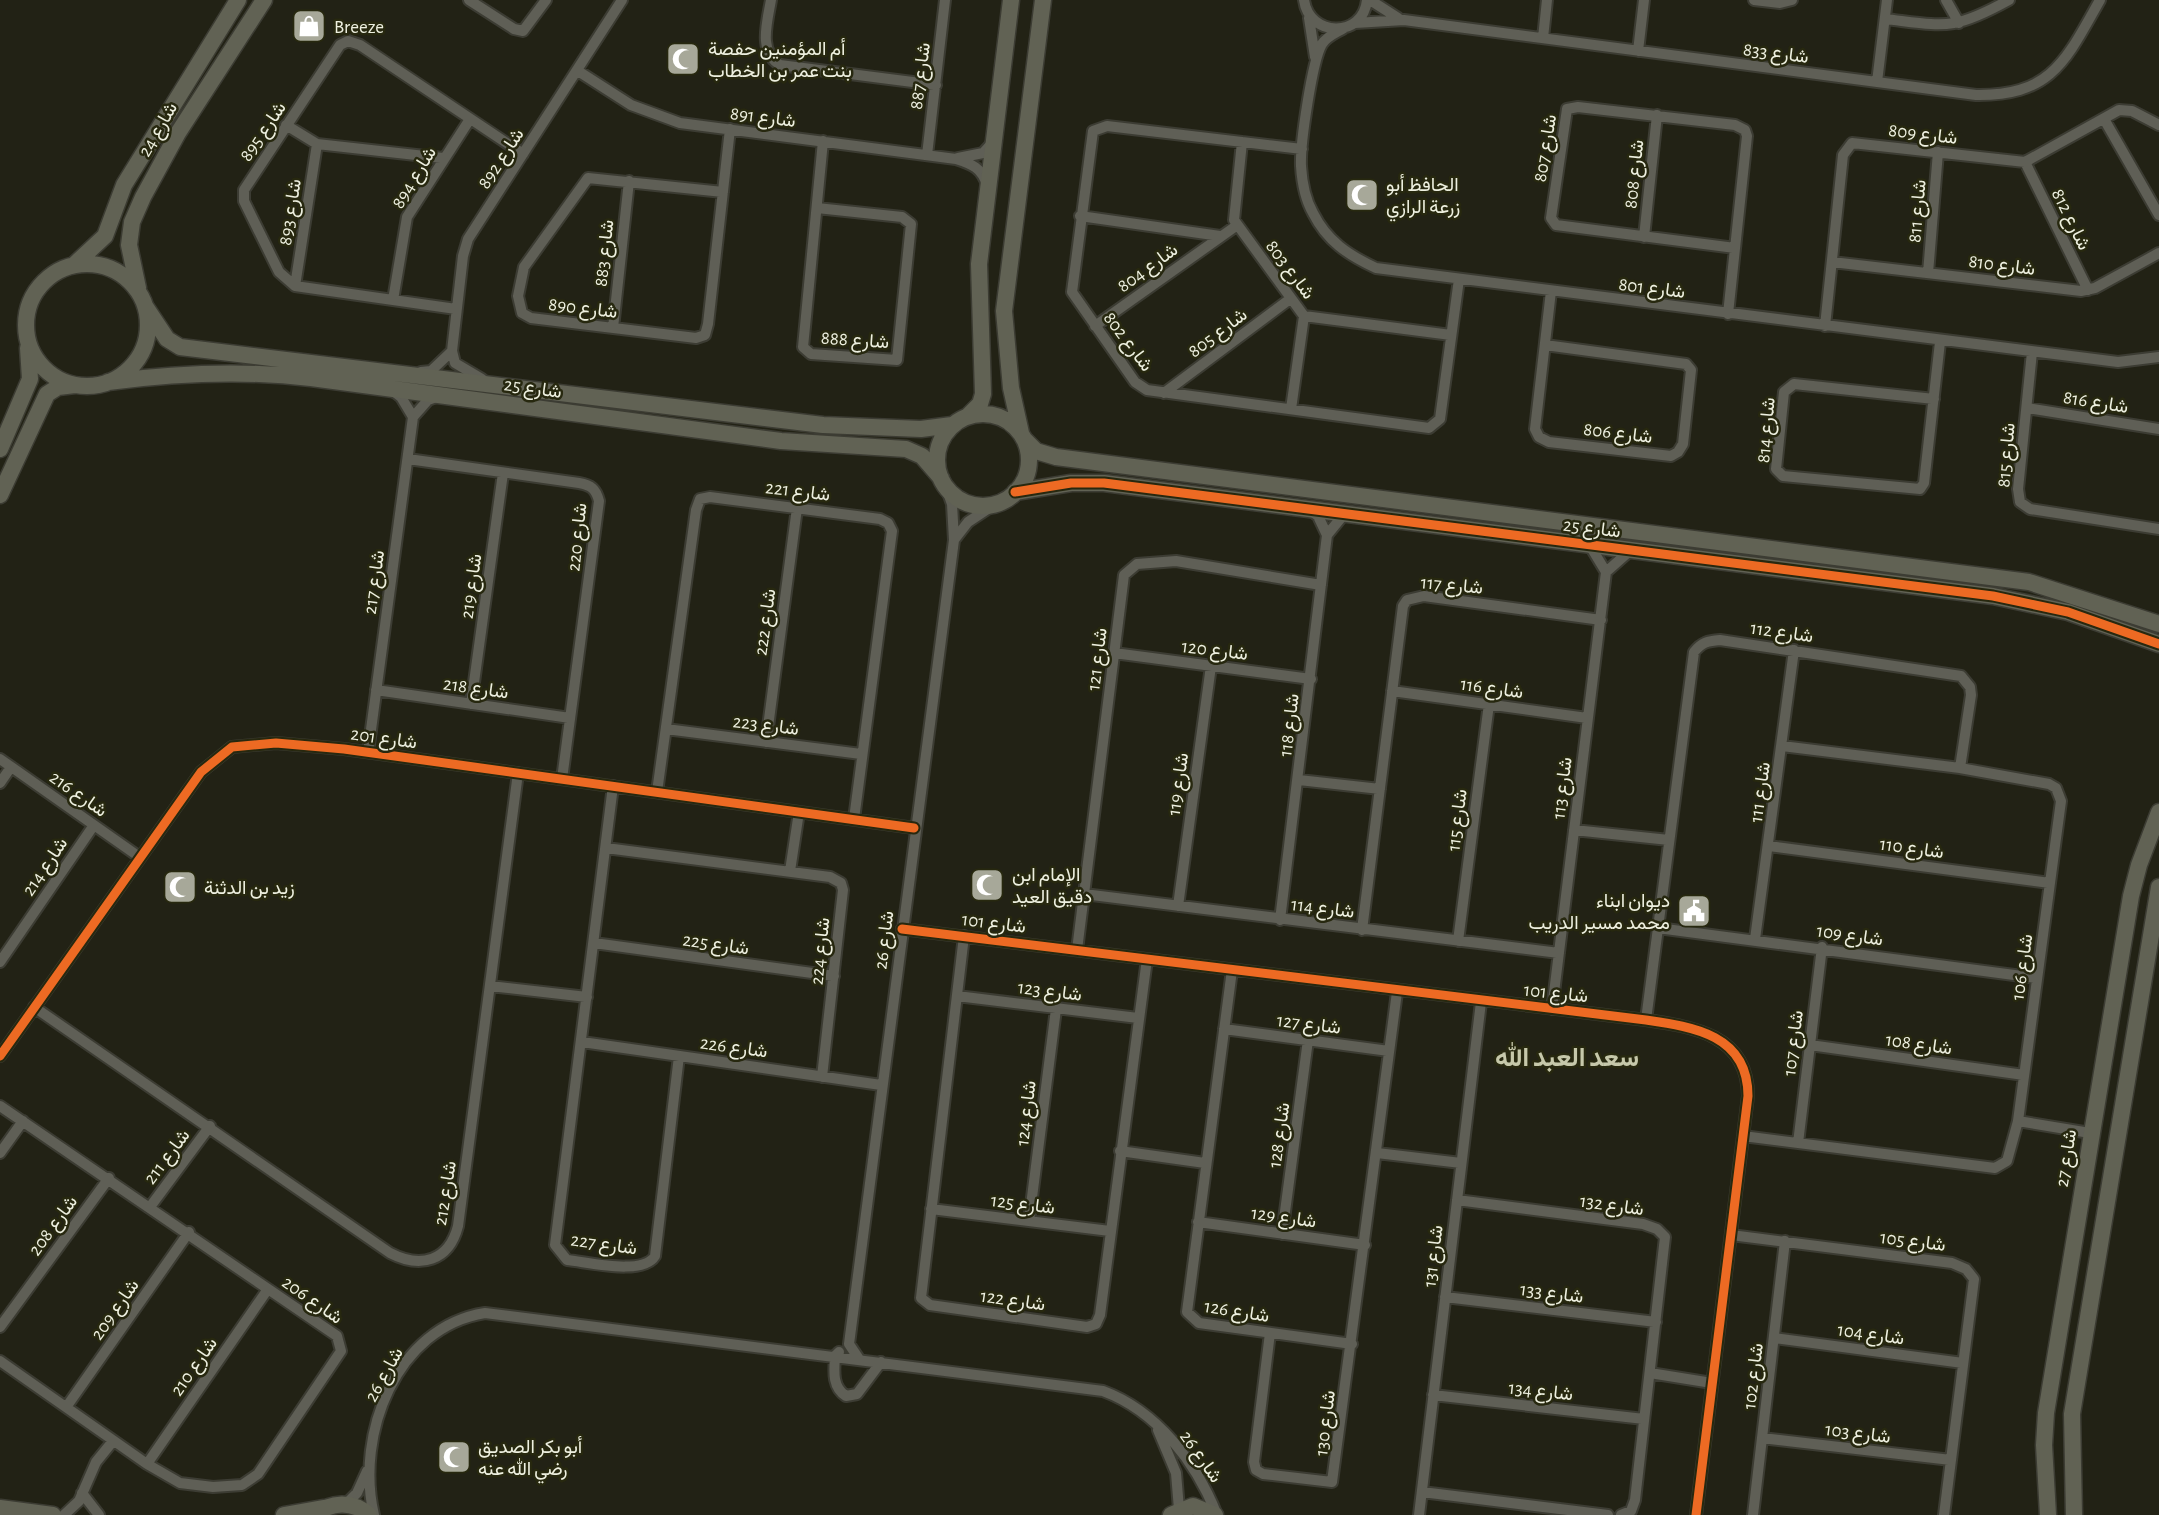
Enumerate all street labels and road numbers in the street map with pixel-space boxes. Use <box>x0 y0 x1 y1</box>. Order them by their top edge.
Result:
street label: شارع 833 <box>1742 40 1810 69</box>
street label: شارع 887 <box>907 42 936 111</box>
street label: شارع 24 <box>135 99 183 161</box>
street label: شارع 895 <box>237 99 292 166</box>
street label: شارع 891 <box>729 104 797 133</box>
street label: شارع 807 <box>1531 113 1562 184</box>
street label: شارع 809 <box>1887 121 1958 150</box>
street label: شارع 892 <box>475 125 529 194</box>
street label: شارع 808 <box>1621 139 1650 210</box>
street label: شارع 894 <box>389 144 442 213</box>
street label: شارع 893 <box>276 178 307 247</box>
street label: شارع 811 <box>1905 179 1932 244</box>
street label: شارع 812 <box>2046 186 2094 254</box>
street label: شارع 883 <box>592 219 619 288</box>
street label: شارع 803 <box>1260 237 1318 304</box>
street label: شارع 804 <box>1114 240 1183 298</box>
street label: شارع 810 <box>1967 252 2036 281</box>
street label: شارع 801 <box>1617 275 1686 304</box>
street label: شارع 890 <box>547 295 618 324</box>
street label: شارع 805 <box>1185 305 1252 363</box>
street label: شارع 802 <box>1098 309 1156 376</box>
street label: شارع 888 <box>820 329 890 354</box>
street label: شارع 25 <box>502 375 563 404</box>
street label: شارع 816 <box>2061 388 2130 419</box>
street label: شارع 814 <box>1754 396 1781 464</box>
street label: شارع 806 <box>1582 420 1653 449</box>
street label: شارع 815 <box>1994 422 2021 488</box>
street label: شارع 221 <box>764 478 831 507</box>
street label: شارع 220 <box>564 502 593 573</box>
street label: شارع 25 <box>1562 516 1622 543</box>
street label: شارع 217 <box>361 549 390 616</box>
street label: شارع 219 <box>458 552 487 620</box>
street label: شارع 117 <box>1420 573 1484 600</box>
street label: شارع 222 <box>751 588 782 657</box>
street label: شارع 112 <box>1749 619 1814 648</box>
street label: شارع 121 <box>1084 627 1113 692</box>
street label: شارع 120 <box>1180 637 1249 666</box>
street label: شارع 218 <box>442 675 510 704</box>
street label: شارع 116 <box>1459 675 1524 704</box>
street label: شارع 118 <box>1276 693 1305 758</box>
street label: شارع 223 <box>731 712 800 741</box>
street label: شارع 201 <box>349 724 418 755</box>
street label: شارع 119 <box>1165 752 1194 817</box>
street label: شارع 113 <box>1549 756 1578 820</box>
street label: شارع 111 <box>1747 761 1776 824</box>
street label: شارع 216 <box>45 768 110 822</box>
street label: شارع 115 <box>1444 788 1473 853</box>
street label: شارع 214 <box>19 834 73 900</box>
street label: شارع 110 <box>1878 835 1945 864</box>
street label: شارع 114 <box>1290 895 1356 924</box>
street label: شارع 26 <box>871 910 899 971</box>
street label: شارع 101 <box>960 910 1027 939</box>
street label: شارع 224 <box>808 916 835 986</box>
street label: شارع 109 <box>1815 921 1884 952</box>
street label: شارع 225 <box>681 930 750 961</box>
street label: شارع 106 <box>2008 933 2039 1002</box>
street label: شارع 123 <box>1016 978 1083 1007</box>
street label: شارع 101 <box>1523 981 1589 1008</box>
street label: شارع 107 <box>1780 1009 1809 1077</box>
street label: شارع 127 <box>1275 1011 1342 1040</box>
street label: شارع 108 <box>1884 1030 1953 1061</box>
street label: شارع 226 <box>699 1033 769 1064</box>
street label: شارع 124 <box>1013 1079 1042 1147</box>
street label: شارع 128 <box>1266 1101 1295 1169</box>
street label: شارع 211 <box>141 1126 195 1189</box>
street label: شارع 27 <box>2053 1128 2082 1189</box>
street label: شارع 212 <box>431 1160 462 1227</box>
street label: شارع 125 <box>989 1191 1056 1220</box>
street label: شارع 208 <box>25 1192 83 1261</box>
street label: شارع 132 <box>1578 1192 1645 1221</box>
street label: شارع 129 <box>1250 1204 1318 1233</box>
street label: شارع 131 <box>1420 1224 1449 1288</box>
street label: شارع 105 <box>1879 1228 1947 1257</box>
street label: شارع 227 <box>569 1230 638 1261</box>
street label: شارع 206 <box>277 1273 346 1329</box>
street label: شارع 209 <box>88 1276 144 1345</box>
street label: شارع 133 <box>1519 1280 1585 1309</box>
street label: شارع 122 <box>979 1287 1046 1316</box>
street label: شارع 126 <box>1203 1297 1271 1328</box>
street label: شارع 104 <box>1836 1320 1905 1351</box>
street label: شارع 210 <box>167 1334 223 1401</box>
street label: شارع 102 <box>1740 1342 1769 1411</box>
street label: شارع 26 <box>362 1344 409 1406</box>
street label: شارع 134 <box>1507 1379 1574 1406</box>
street label: شارع 130 <box>1312 1389 1341 1457</box>
street label: شارع 103 <box>1824 1420 1892 1449</box>
street label: شارع 26 <box>1174 1427 1225 1488</box>

